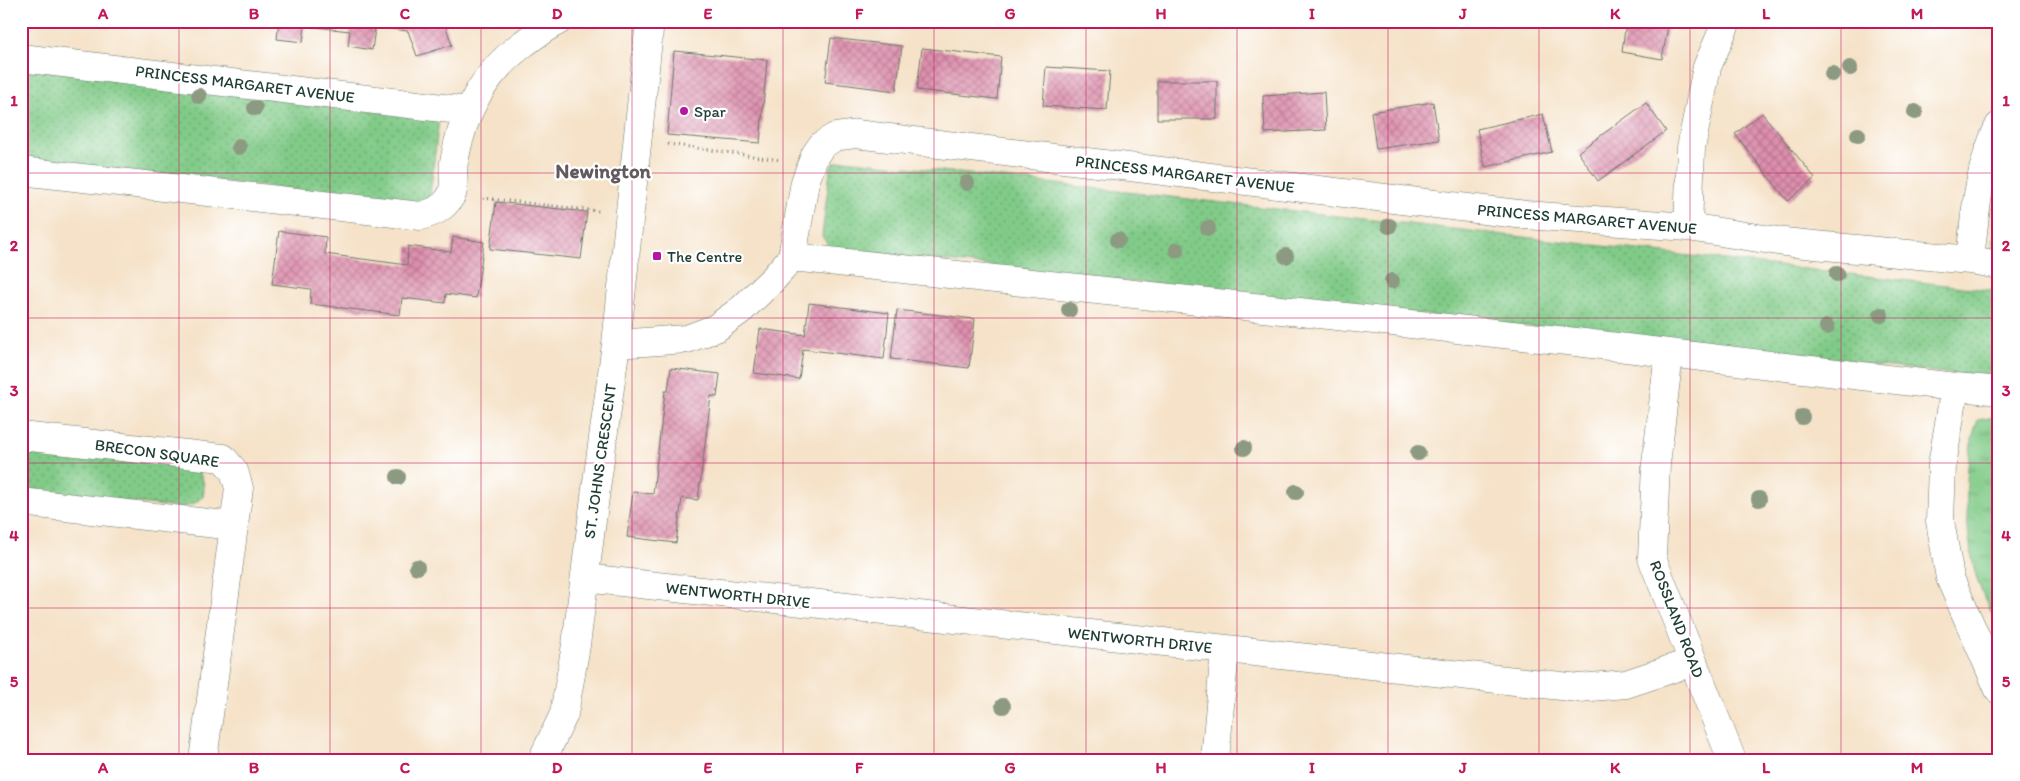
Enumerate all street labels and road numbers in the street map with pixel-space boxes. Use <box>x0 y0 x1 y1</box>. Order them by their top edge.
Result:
street label: PRINCESS MARGARET AVENUE <box>134 61 356 107</box>
street label: PRINCESS MARGARET AVENUE <box>1074 151 1296 197</box>
street label: PRINCESS MARGARET AVENUE <box>1476 200 1698 238</box>
street label: ST. JOHNS CRESCENT <box>580 382 620 540</box>
street label: BRECON SQUARE <box>94 435 220 471</box>
street label: ROSSLAND ROAD <box>1646 558 1708 680</box>
street label: WENTWORTH DRIVE <box>665 578 811 612</box>
street label: WENTWORTH DRIVE <box>1067 623 1213 657</box>

